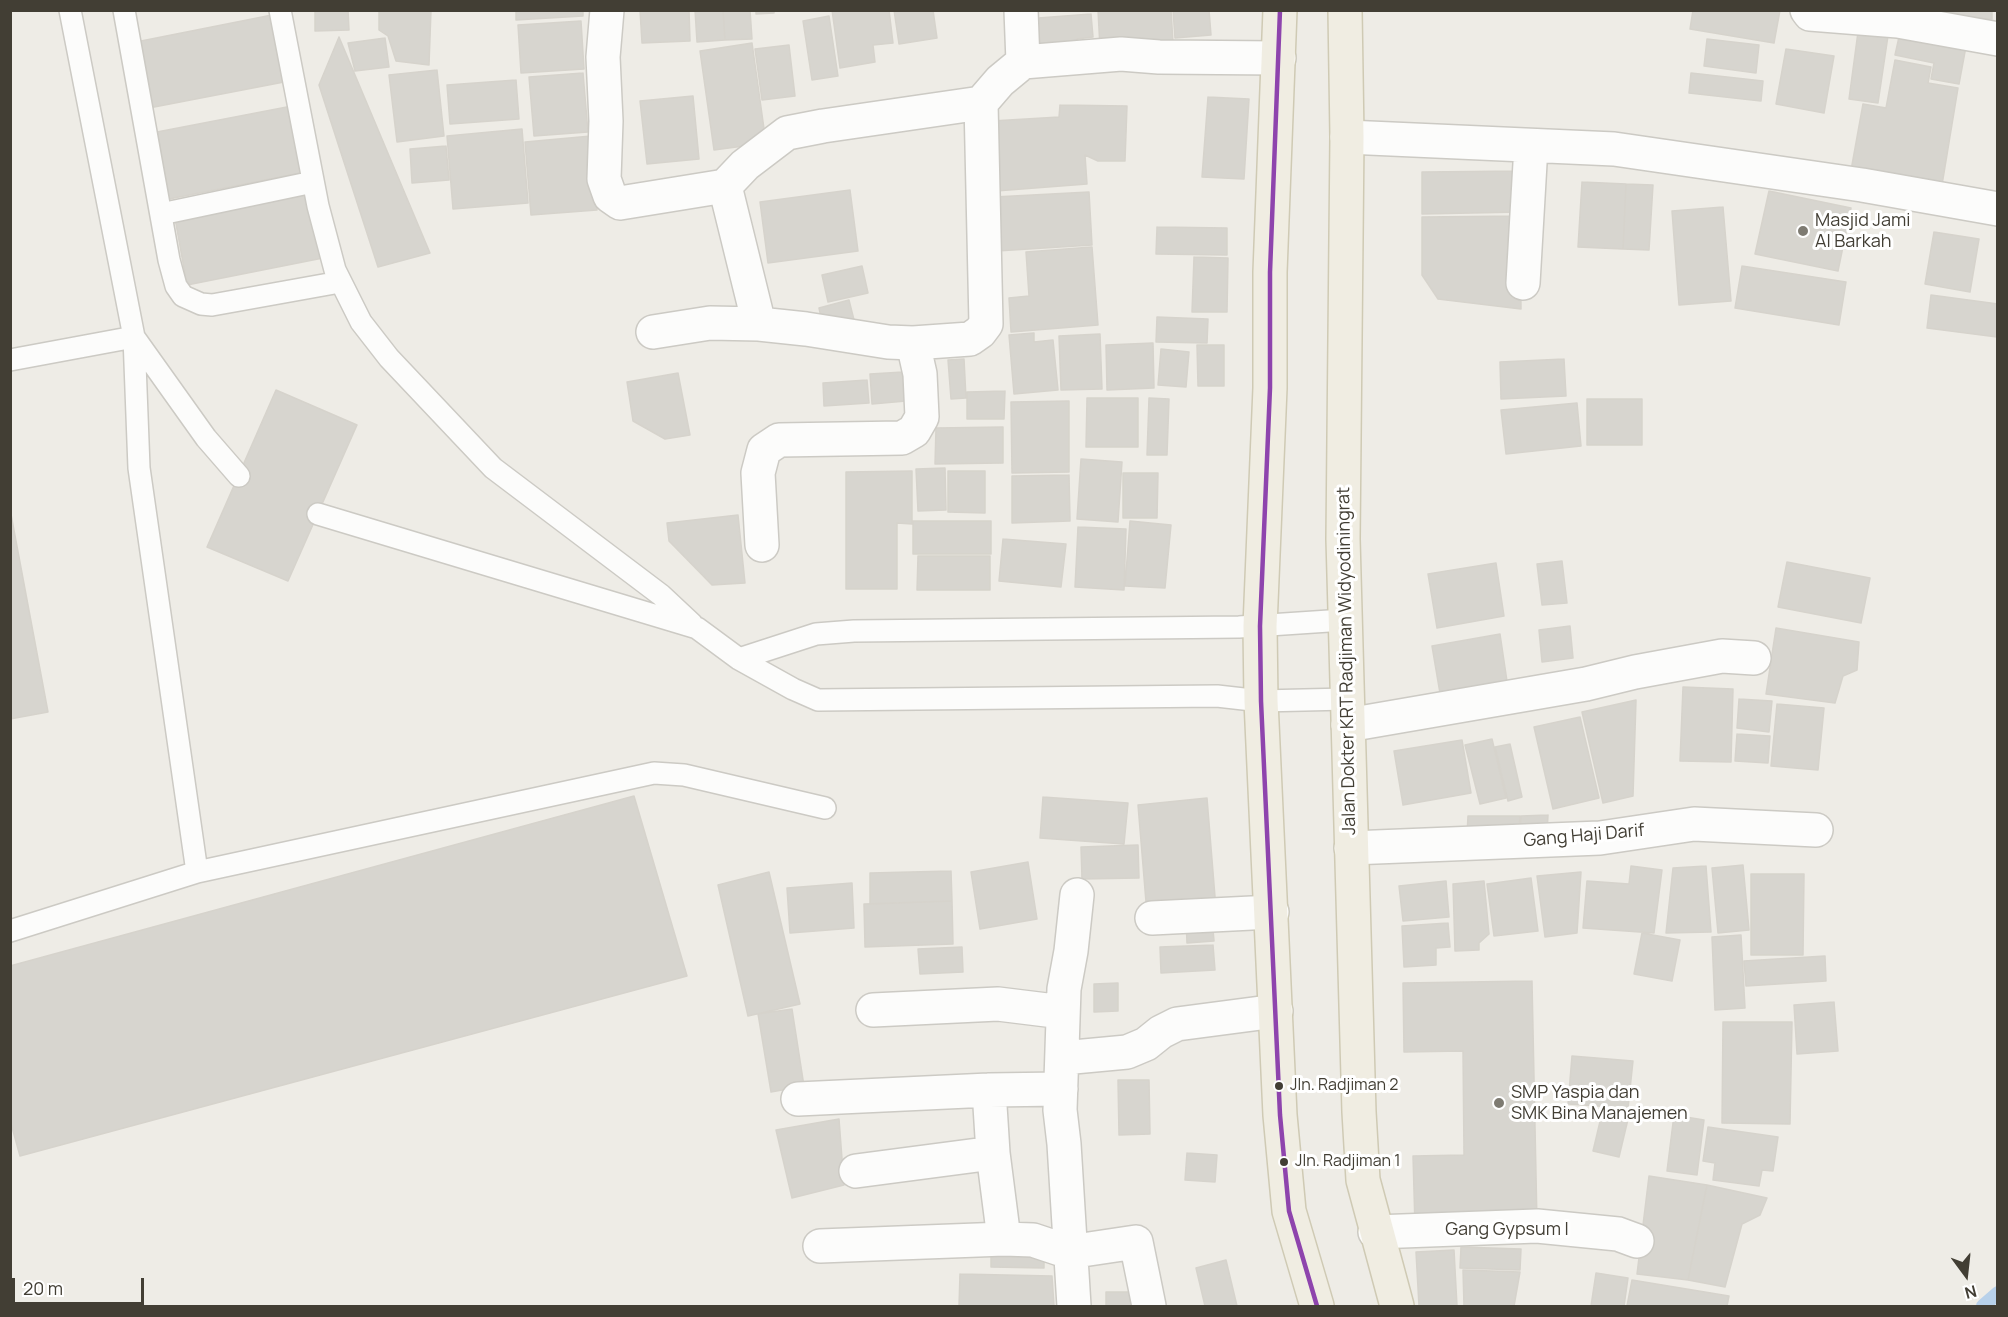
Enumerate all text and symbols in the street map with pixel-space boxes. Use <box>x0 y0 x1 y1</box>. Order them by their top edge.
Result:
place label: Masjid Jami Al Barkah <box>1815 210 1910 252</box>
marker: Masjid Jami Al Barkah <box>1796 224 1810 238</box>
street label: Jalan Dokter KRT Radjiman Widyodiningrat <box>1333 487 1361 835</box>
street label: Gang Haji Darif <box>1523 820 1645 852</box>
place label: Jln. Radjiman 2 <box>1290 1076 1398 1096</box>
marker: Jln. Radjiman 2 <box>1273 1080 1285 1092</box>
place label: SMP Yaspia dan SMK Bina Manajemen <box>1511 1082 1688 1124</box>
marker: SMP Yaspia dan SMK Bina Manajemen <box>1492 1096 1506 1110</box>
place label: Jln. Radjiman 1 <box>1295 1152 1401 1172</box>
marker: Jln. Radjiman 1 <box>1278 1156 1290 1168</box>
street label: Gang Gypsum I <box>1445 1219 1569 1241</box>
north arrow <box>1936 1245 1996 1305</box>
scale bar <box>15 1266 147 1304</box>
text: 20 m <box>23 1276 63 1300</box>
text: N <box>1962 1280 1979 1305</box>

